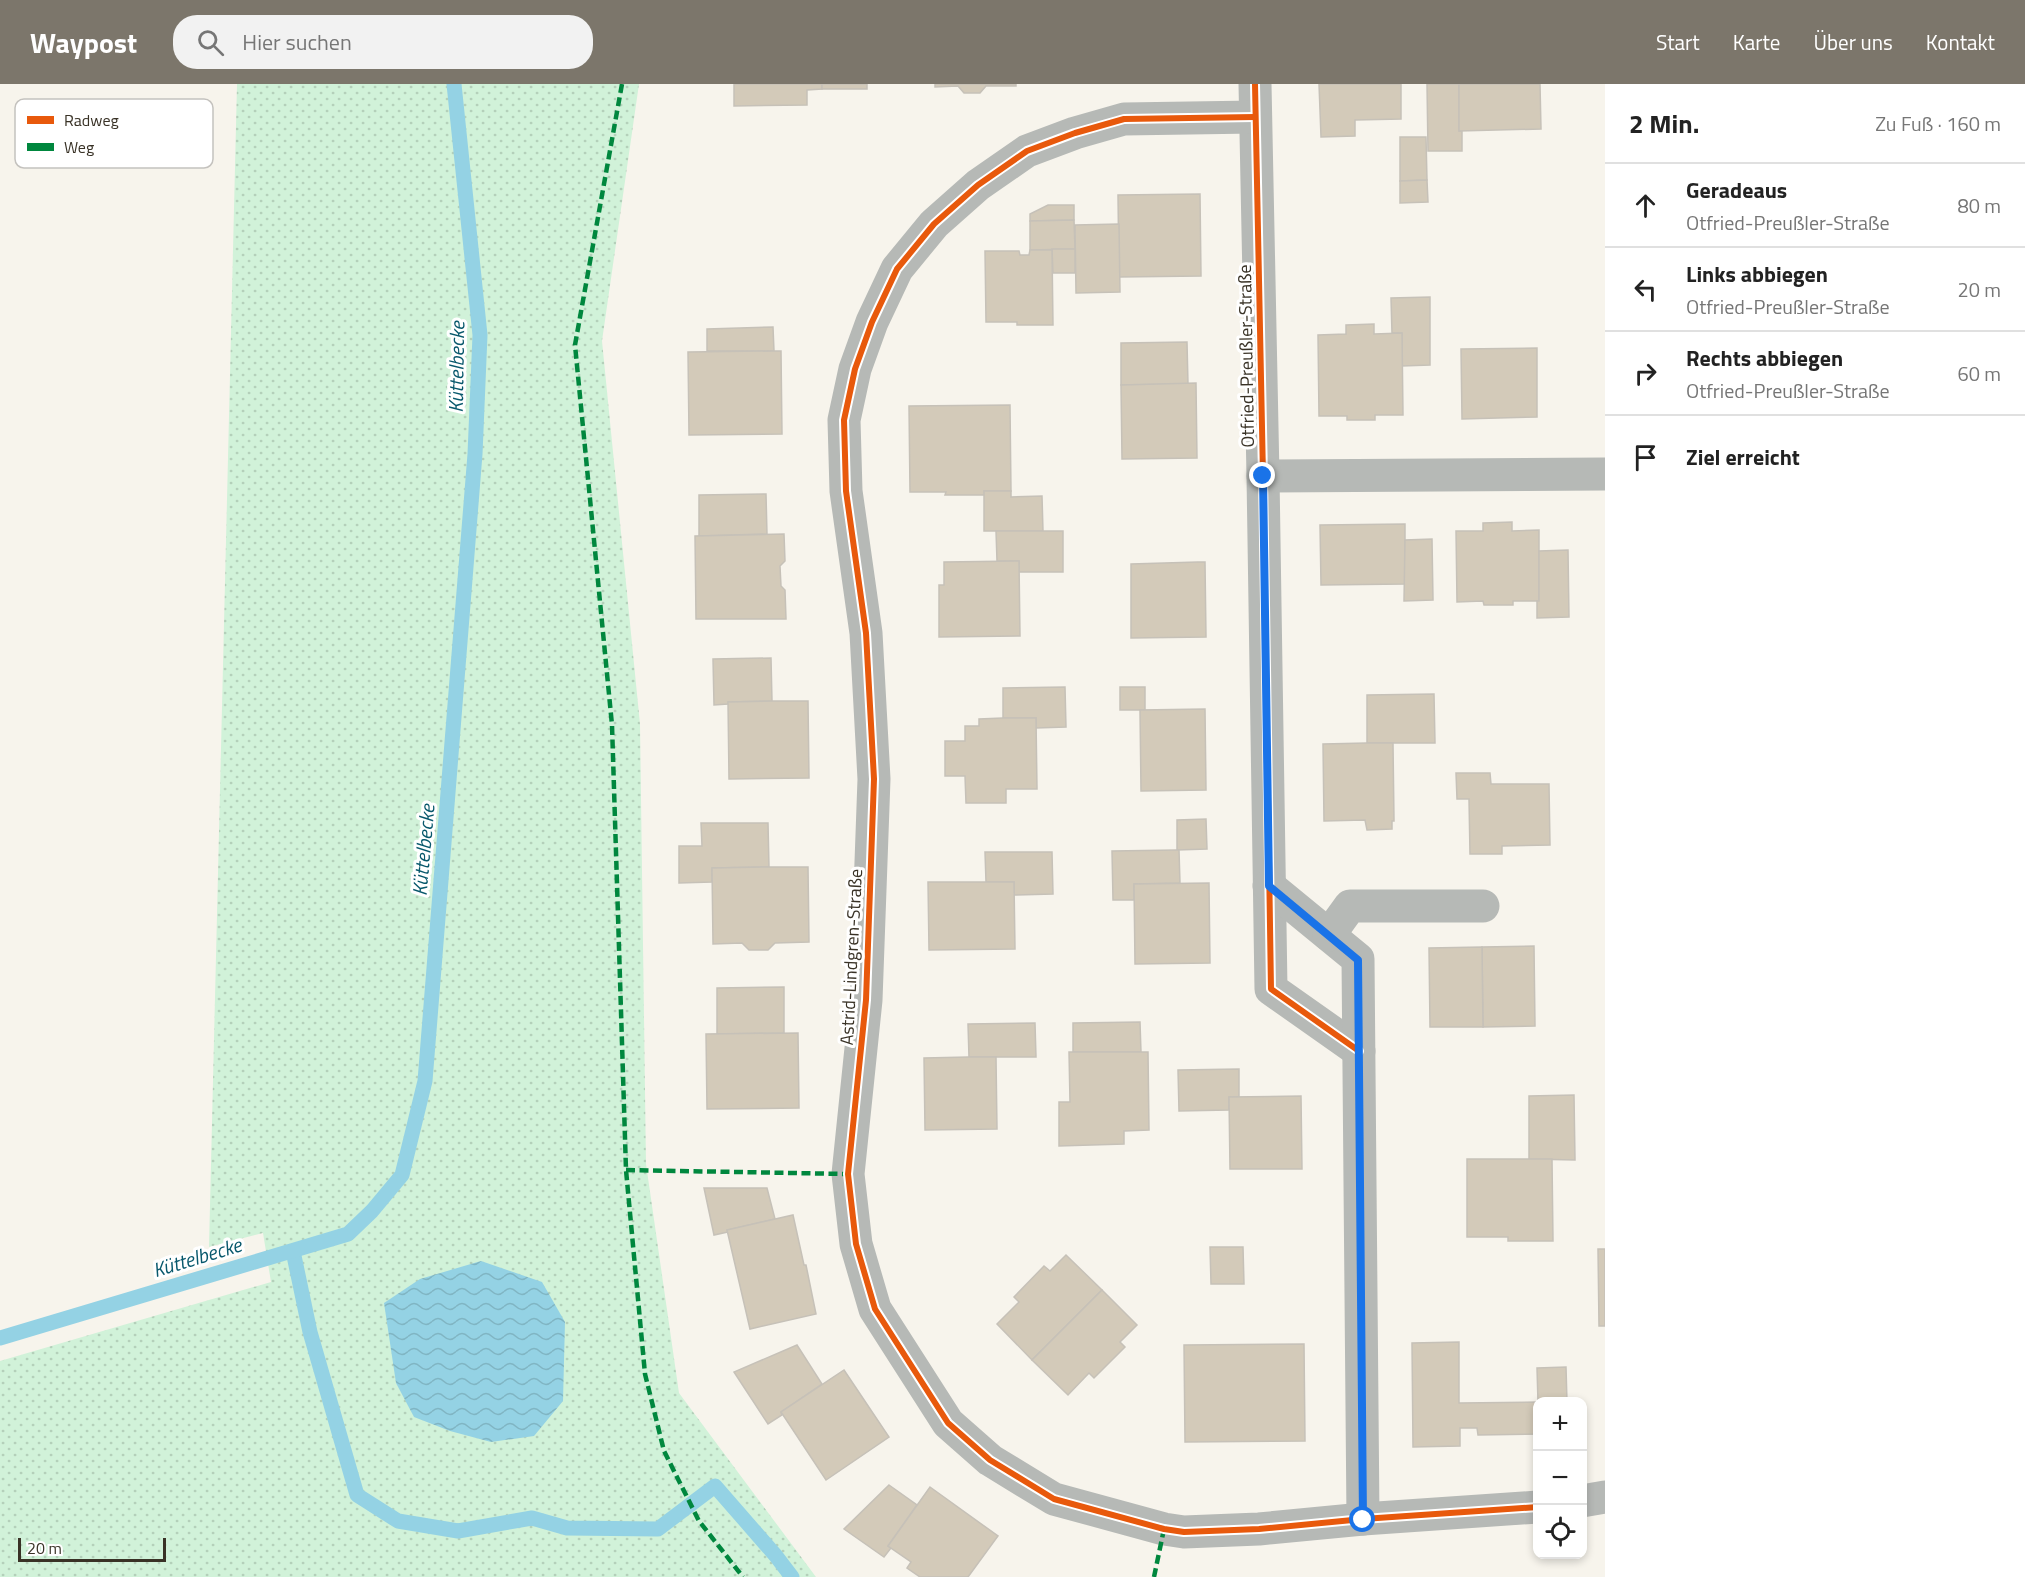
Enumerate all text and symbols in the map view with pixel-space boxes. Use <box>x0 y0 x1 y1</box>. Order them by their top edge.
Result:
search box <box>173 15 593 69</box>
text: Waypost <box>30 21 137 64</box>
text: Hier suchen <box>242 25 352 59</box>
icon: search <box>194 26 227 59</box>
text: Start <box>1656 26 1700 58</box>
text: Karte <box>1733 26 1780 58</box>
text: Über uns <box>1813 26 1893 58</box>
text: Kontakt <box>1926 26 1995 58</box>
legend <box>15 99 213 168</box>
text: 2 Min. <box>1629 104 1699 143</box>
text: Radweg <box>64 108 119 132</box>
text: Zu Fuß · 160 m <box>1875 108 2001 139</box>
text: Weg <box>64 135 94 159</box>
text: Geradeaus <box>1686 173 1787 207</box>
icon: ahead <box>1629 189 1662 222</box>
text: 80 m <box>1957 190 2001 221</box>
text: Otfried-Preußler-Straße <box>1686 207 1890 238</box>
text: Links abbiegen <box>1686 257 1828 291</box>
street label: Otfried-Preußler-Straße <box>1231 264 1261 448</box>
icon: left <box>1629 273 1662 306</box>
text: 20 m <box>1957 274 2001 305</box>
text: Otfried-Preußler-Straße <box>1686 291 1890 322</box>
water label: Küttelbecke <box>440 319 472 413</box>
text: Rechts abbiegen <box>1686 341 1843 375</box>
icon: right <box>1629 357 1662 390</box>
text: 60 m <box>1957 358 2001 389</box>
text: Otfried-Preußler-Straße <box>1686 375 1890 406</box>
text: Ziel erreicht <box>1686 440 1800 474</box>
icon: arrive <box>1629 441 1662 474</box>
route end <box>1249 462 1275 488</box>
water label: Küttelbecke <box>404 801 443 897</box>
street label: Astrid-Lindgren-Straße <box>833 868 869 1046</box>
water label: Küttelbecke <box>149 1228 247 1285</box>
map controls <box>1533 1397 1587 1559</box>
button: + <box>1533 1397 1587 1451</box>
button: − <box>1533 1451 1587 1505</box>
button: locate <box>1533 1505 1587 1559</box>
route start <box>1349 1506 1375 1532</box>
scale bar <box>18 1535 166 1562</box>
text: 20 m <box>27 1536 62 1560</box>

